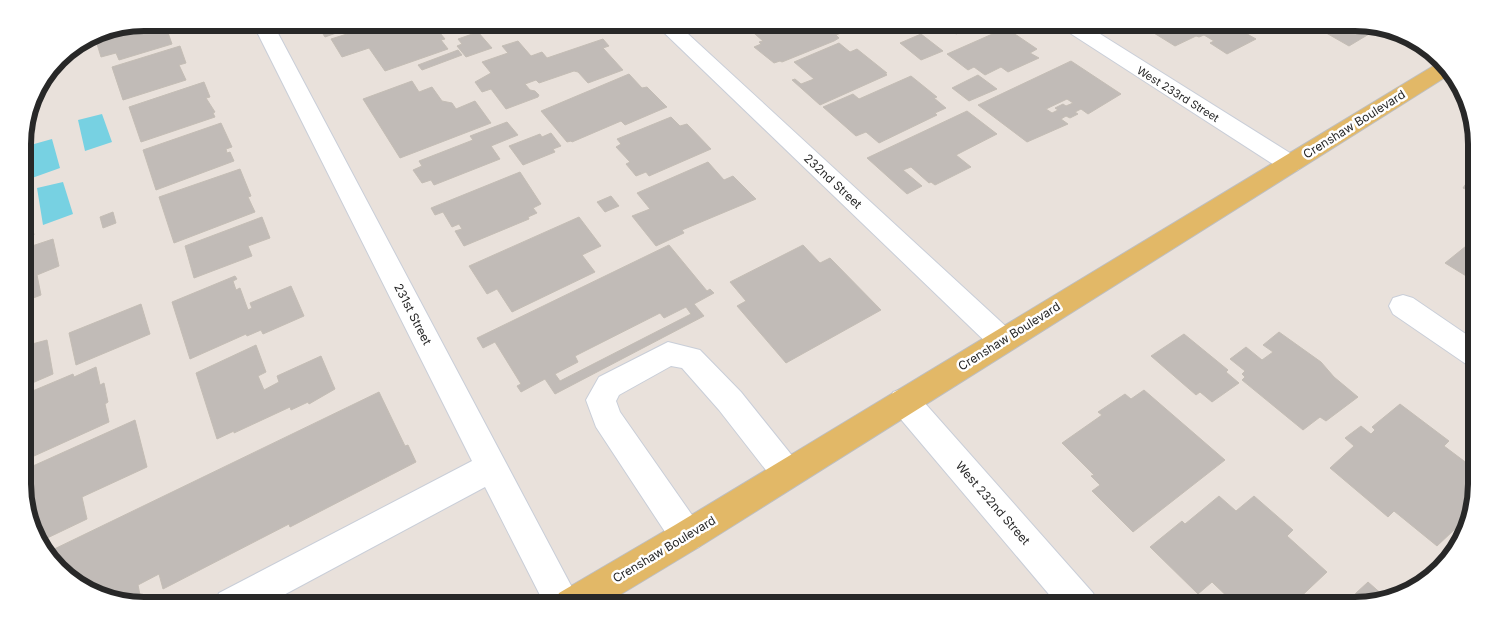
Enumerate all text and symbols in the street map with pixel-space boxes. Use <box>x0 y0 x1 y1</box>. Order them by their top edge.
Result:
street label: West 233rd Street <box>1134 63 1222 125</box>
street label: Crenshaw Boulevard <box>1300 87 1408 161</box>
street label: 232nd Street <box>801 150 865 212</box>
street label: 231st Street <box>391 281 435 347</box>
street label: Crenshaw Boulevard <box>955 299 1063 373</box>
street label: West 232nd Street <box>953 458 1033 548</box>
street label: Crenshaw Boulevard <box>610 512 718 586</box>

